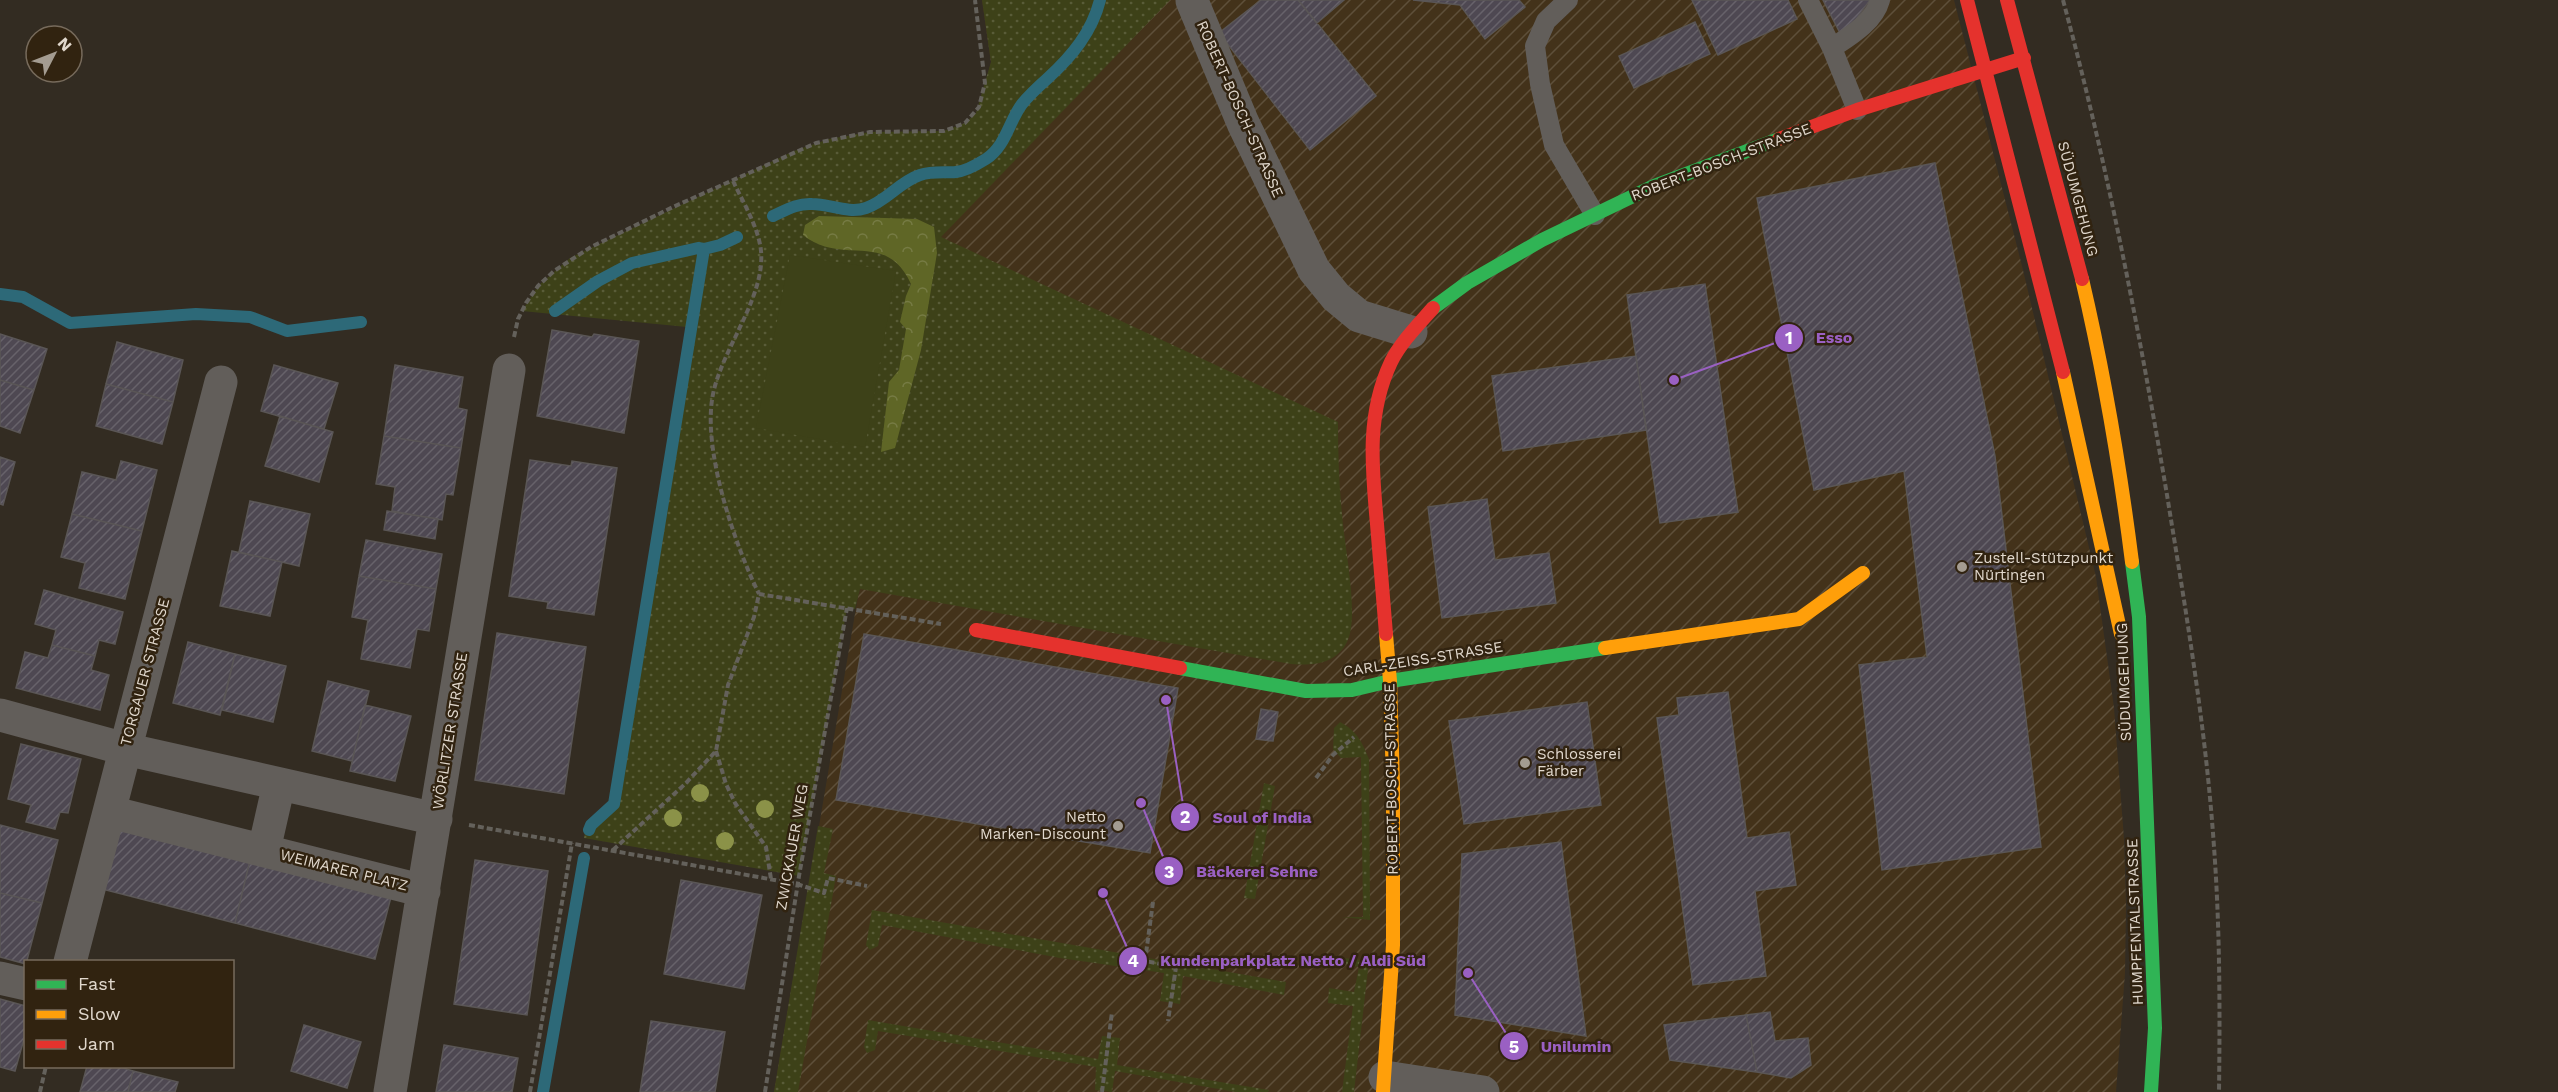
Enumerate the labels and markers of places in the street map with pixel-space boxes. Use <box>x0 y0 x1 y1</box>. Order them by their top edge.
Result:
callout: Esso <box>1774 321 1865 355</box>
place label: Zustell-Stützpunkt Nürtingen <box>1974 549 2114 584</box>
marker: Zustell-Stützpunkt Nürtingen <box>1955 560 1969 574</box>
place label: Schlosserei Färber <box>1537 745 1621 780</box>
marker: Schlosserei Färber <box>1518 756 1532 770</box>
callout: Soul of India <box>1170 800 1324 834</box>
place label: Netto Marken-Discount <box>980 808 1107 843</box>
marker: Netto Marken-Discount <box>1111 819 1125 833</box>
callout: Bäckerei Sehne <box>1154 854 1330 888</box>
callout: Kundenparkplatz Netto / Aldi Süd <box>1118 944 1438 978</box>
callout: Unilumin <box>1499 1029 1623 1063</box>

